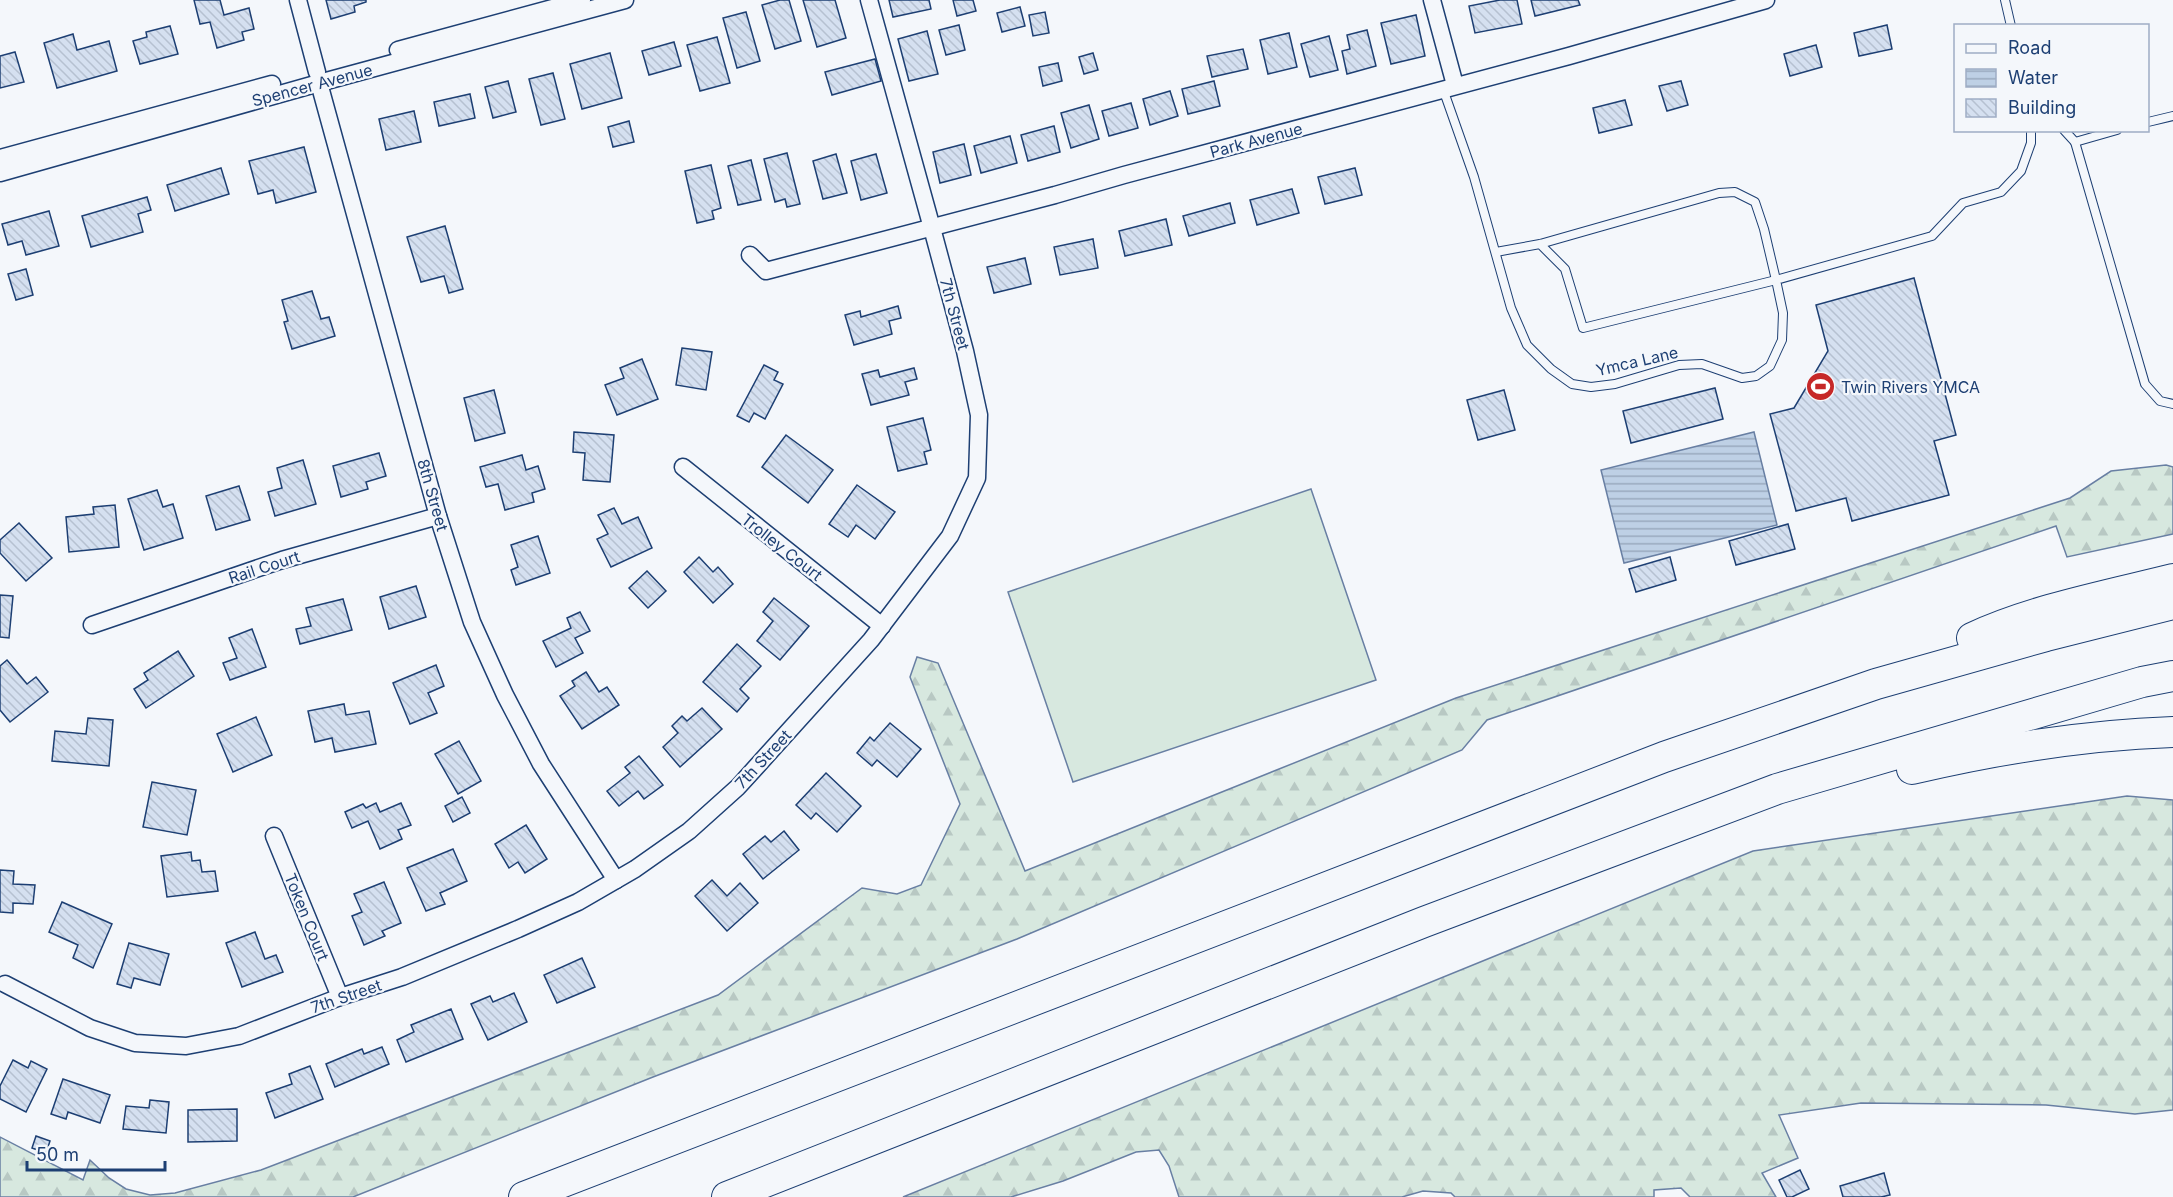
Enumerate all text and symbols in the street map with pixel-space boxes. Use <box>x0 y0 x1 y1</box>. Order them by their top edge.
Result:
legend <box>1954 24 2149 132</box>
text: Road <box>2008 37 2051 58</box>
street label: Spencer Avenue <box>250 59 374 111</box>
text: Water <box>2008 67 2058 88</box>
text: Building <box>2008 97 2076 118</box>
street label: Park Avenue <box>1208 118 1304 162</box>
street label: 7th Street <box>936 276 974 352</box>
street label: Ymca Lane <box>1594 342 1680 380</box>
sports icon: Twin Rivers YMCA <box>1804 371 1836 403</box>
place label: Twin Rivers YMCA <box>1841 377 1980 397</box>
street label: 8th Street <box>413 457 453 533</box>
street label: Trolley Court <box>738 509 826 585</box>
street label: Rail Court <box>226 546 302 588</box>
street label: 7th Street <box>731 725 795 793</box>
street label: Token Court <box>280 870 334 964</box>
street label: 7th Street <box>308 975 384 1017</box>
scale bar <box>27 1134 165 1172</box>
text: 50 m <box>36 1144 79 1165</box>

